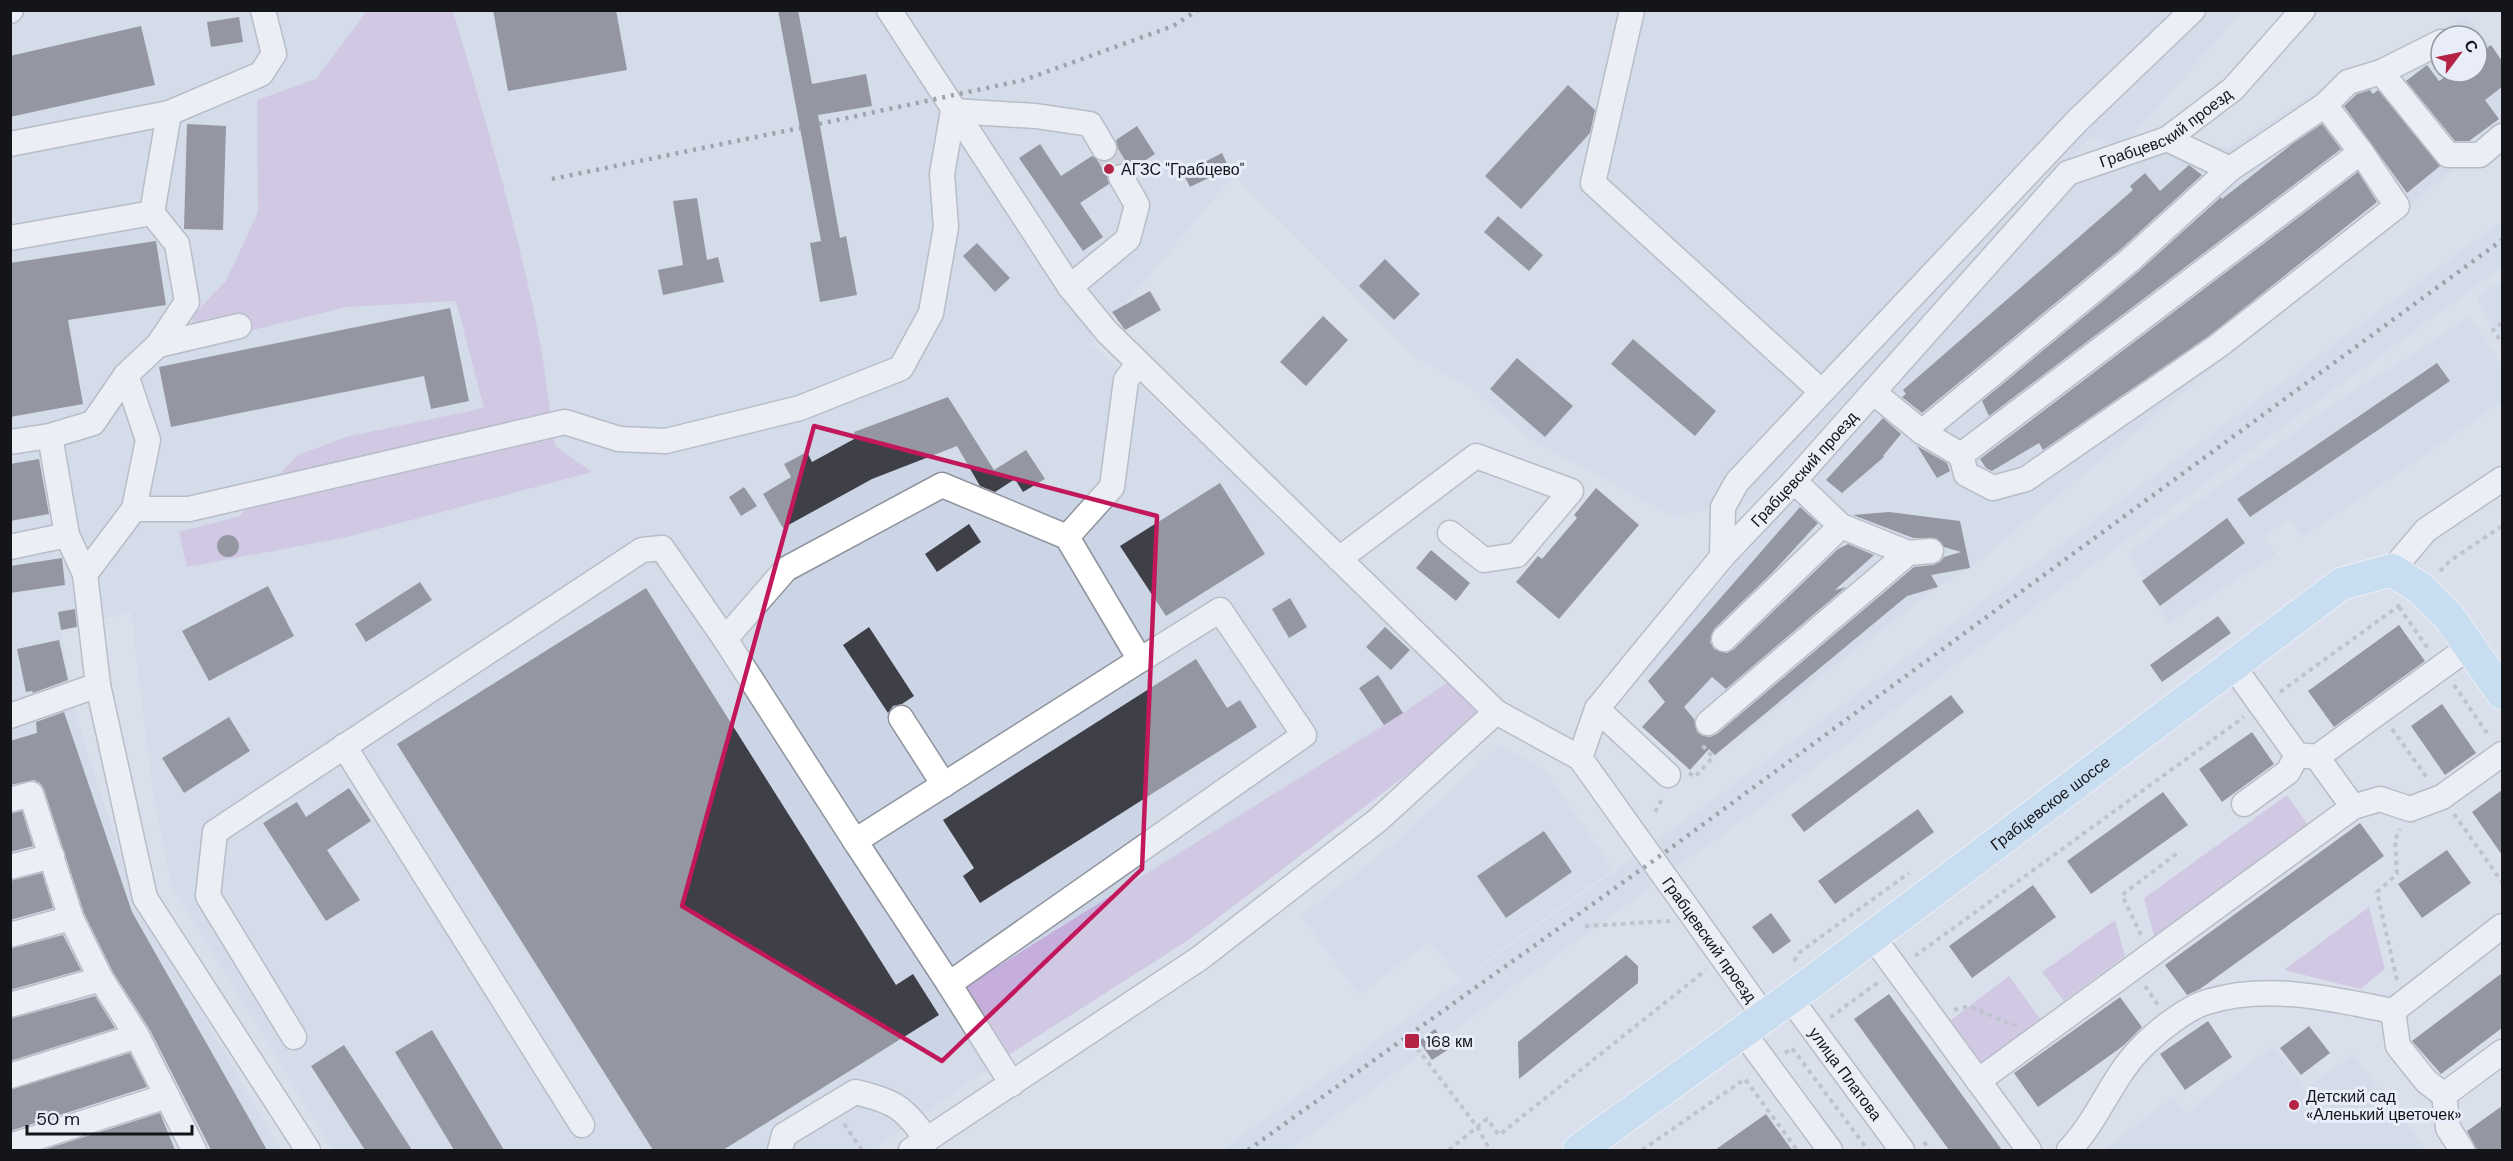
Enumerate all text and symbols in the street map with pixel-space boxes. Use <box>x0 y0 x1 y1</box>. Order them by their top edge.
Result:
north arrow <box>2429 24 2489 84</box>
text: С <box>2459 36 2483 57</box>
street label: Грабцевский проезд <box>2097 83 2237 172</box>
place label: АГЗС "Грабцево" <box>1121 159 1245 180</box>
marker: АГЗС "Грабцево" <box>1102 162 1116 176</box>
street label: Грабцевский проезд <box>1746 406 1863 531</box>
street label: Грабцевское шоссе <box>1986 751 2115 855</box>
street label: Грабцевский проезд <box>1657 873 1762 1007</box>
street label: улица Платова <box>1804 1023 1887 1125</box>
place label: 168 км <box>1426 1031 1473 1052</box>
marker: 168 км <box>1403 1032 1421 1050</box>
place label: Детский сад «Аленький цветочек» <box>2306 1086 2461 1125</box>
scale bar <box>27 1098 192 1136</box>
marker: Детский сад «Аленький цветочек» <box>2287 1098 2301 1112</box>
text: 50 m <box>36 1107 80 1131</box>

